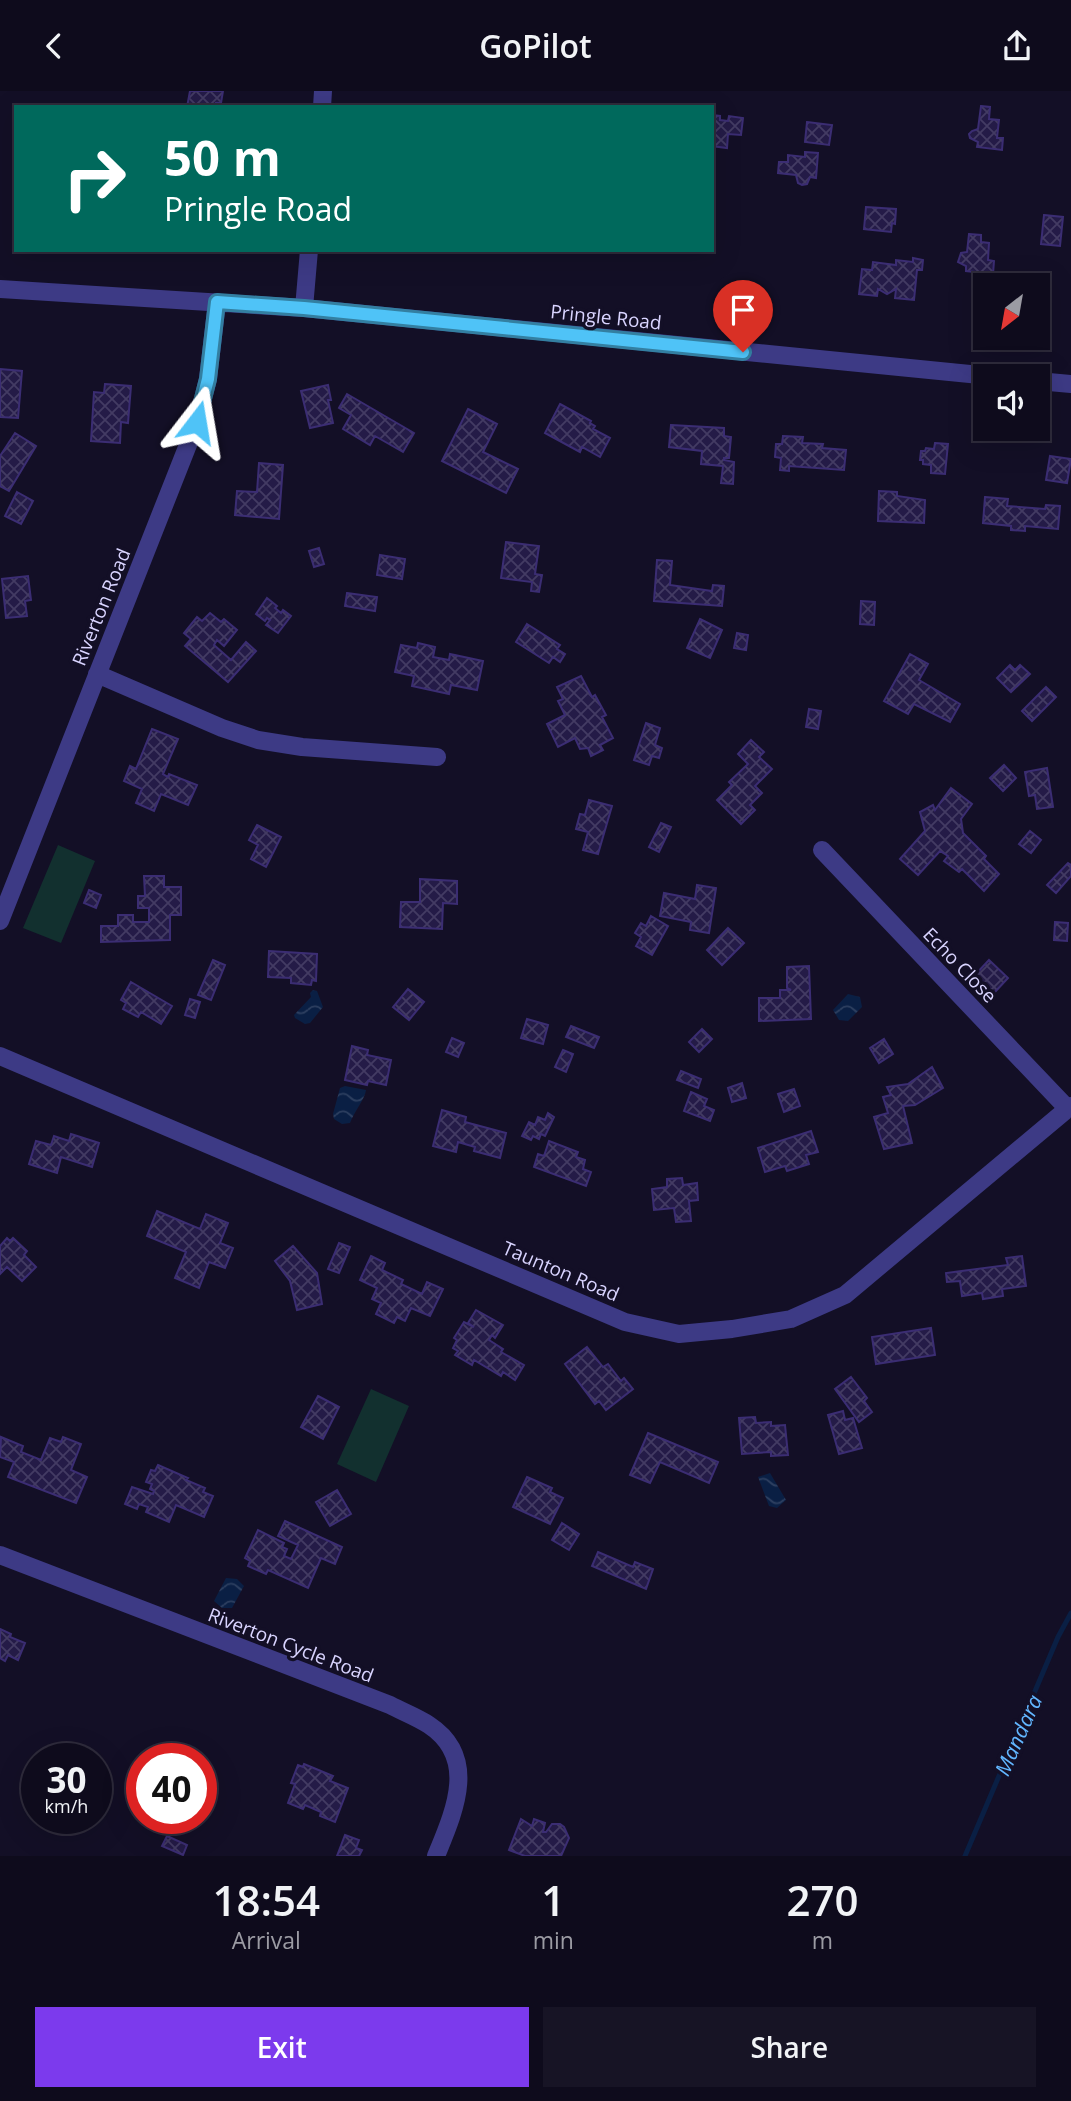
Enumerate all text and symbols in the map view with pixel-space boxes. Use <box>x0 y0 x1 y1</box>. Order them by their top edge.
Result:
text: GoPilot <box>479 24 592 67</box>
icon: back <box>35 27 73 65</box>
icon: share <box>998 27 1036 65</box>
text: 50 m <box>164 124 281 190</box>
icon: right <box>49 133 140 224</box>
text: Pringle Road <box>164 187 352 230</box>
north arrow <box>973 273 1050 350</box>
map controls <box>973 273 1050 441</box>
pin <box>713 280 773 352</box>
icon: arrive <box>724 291 762 329</box>
street label: Pringle Road <box>549 298 663 336</box>
button: sound <box>973 364 1050 441</box>
position arrow <box>160 385 234 459</box>
street label: Riverton Road <box>66 544 136 670</box>
street label: Echo Close <box>917 922 1003 1008</box>
street label: Taunton Road <box>499 1235 623 1307</box>
street label: Riverton Cycle Road <box>204 1601 378 1689</box>
water label: Mandara <box>988 1690 1048 1780</box>
speed limit sign: 40 <box>126 1743 217 1834</box>
text: 30 <box>46 1756 87 1803</box>
text: km/h <box>45 1794 88 1818</box>
text: 18:54 <box>213 1871 320 1928</box>
text: 1 <box>541 1871 565 1928</box>
text: 270 <box>786 1871 858 1928</box>
text: Arrival <box>232 1924 301 1956</box>
text: min <box>533 1924 574 1956</box>
text: m <box>812 1924 833 1956</box>
button: Exit <box>35 2007 529 2087</box>
button: Share <box>543 2007 1036 2087</box>

